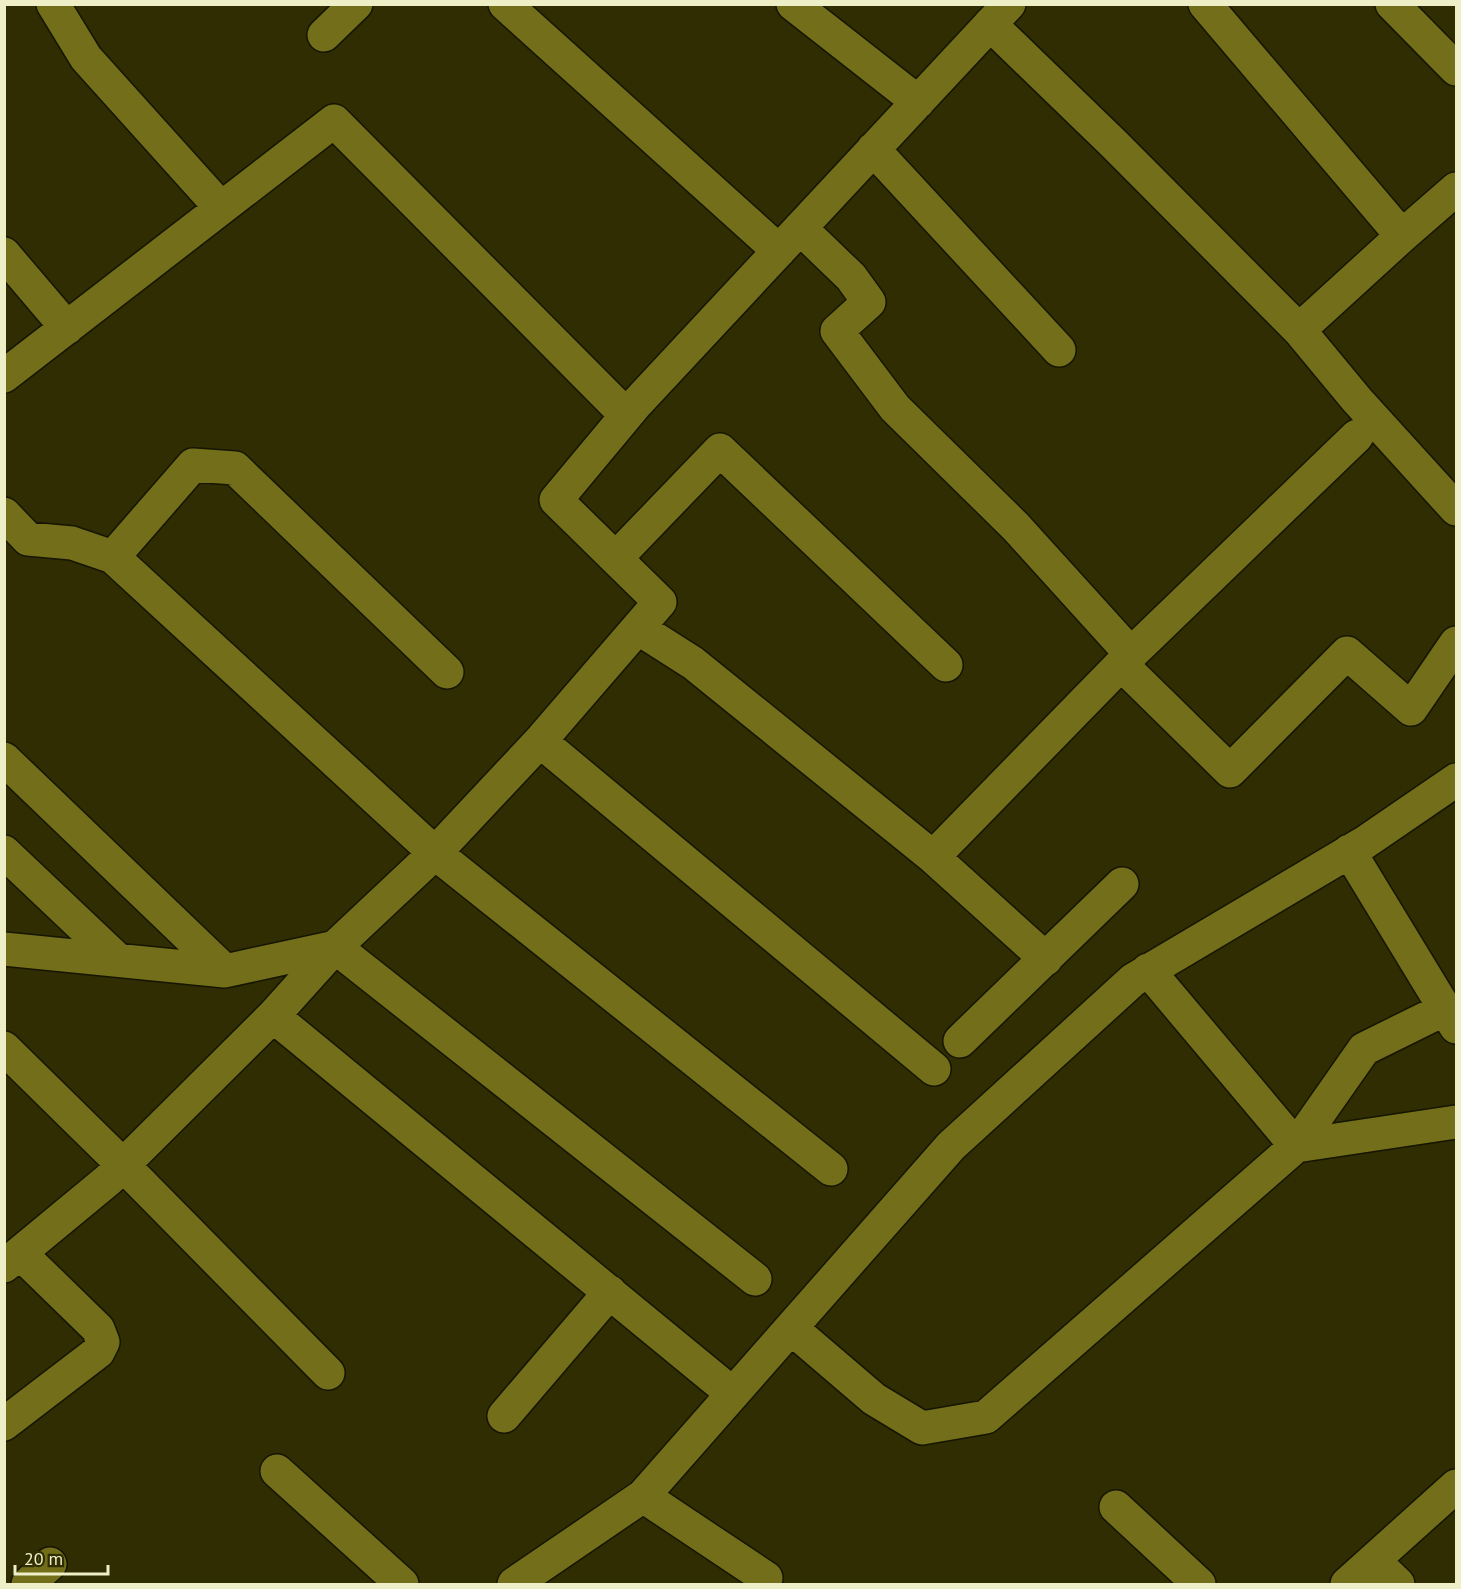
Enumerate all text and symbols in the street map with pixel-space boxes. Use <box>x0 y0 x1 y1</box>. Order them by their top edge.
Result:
scale bar <box>15 1538 108 1576</box>
text: 20 m <box>24 1547 63 1570</box>

